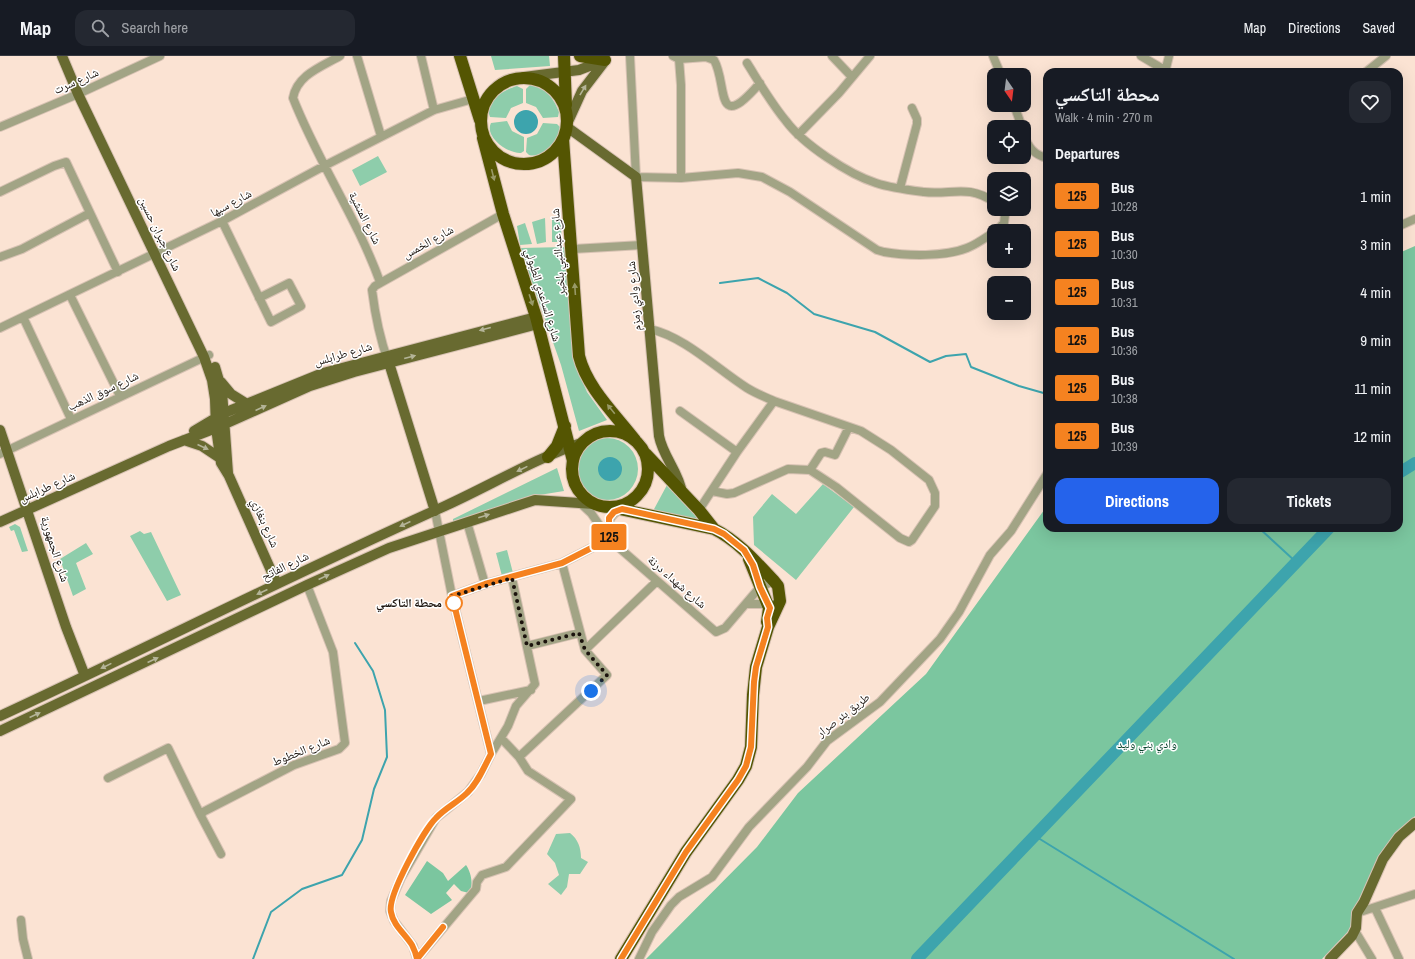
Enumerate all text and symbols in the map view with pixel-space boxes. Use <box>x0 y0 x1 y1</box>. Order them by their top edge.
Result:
search box <box>75 10 355 46</box>
text: Map <box>20 15 51 41</box>
icon: search <box>89 17 111 39</box>
text: Search here <box>121 17 188 38</box>
text: Map <box>1244 19 1266 37</box>
text: Directions <box>1288 19 1340 37</box>
text: Saved <box>1362 19 1395 37</box>
street label: شارع سرت <box>51 64 101 98</box>
north arrow <box>987 68 1031 112</box>
map controls <box>987 68 1031 320</box>
text: محطة التاكسي <box>1055 81 1160 107</box>
button: heart <box>1349 81 1391 123</box>
one-way arrow <box>580 84 587 96</box>
text: Walk · 4 min · 270 m <box>1055 109 1152 126</box>
button: locate <box>987 120 1031 164</box>
text: Departures <box>1055 143 1120 164</box>
one-way arrow <box>491 169 497 182</box>
button: layers <box>987 172 1031 216</box>
text: Bus <box>1111 177 1134 198</box>
street label: شارع سبها <box>208 185 255 221</box>
text: 1 min <box>1360 186 1391 207</box>
text: 125 <box>1067 187 1087 205</box>
street label: شارع المنشية <box>345 189 385 247</box>
street label: شارع جبران حسين <box>135 194 185 274</box>
text: 10:28 <box>1111 198 1138 215</box>
street label: شارع عبدالنبي بلخير <box>547 208 571 297</box>
street label: شارع الخمس <box>400 221 456 263</box>
button: + <box>987 224 1031 268</box>
text: Bus <box>1111 225 1134 246</box>
text: 3 min <box>1360 234 1391 255</box>
text: 125 <box>1067 235 1087 253</box>
street label: شارع الساعدي الطبولي <box>519 246 565 344</box>
text: 10:30 <box>1111 246 1138 263</box>
street label: شارع وادي زمزم <box>623 260 647 332</box>
text: Bus <box>1111 273 1134 294</box>
button: − <box>987 276 1031 320</box>
text: 4 min <box>1360 282 1391 303</box>
one-way arrow <box>572 283 579 295</box>
text: 125 <box>1067 283 1087 301</box>
one-way arrow <box>528 294 534 306</box>
text: 10:31 <box>1111 294 1138 311</box>
text: Bus <box>1111 321 1134 342</box>
one-way arrow <box>478 327 491 333</box>
text: 9 min <box>1360 330 1391 351</box>
text: 125 <box>1067 331 1087 349</box>
street label: شارع طرابلس <box>312 338 374 370</box>
text: 10:36 <box>1111 342 1138 359</box>
one-way arrow <box>404 354 416 360</box>
street label: شارع سوق الذهب <box>65 368 141 414</box>
text: Bus <box>1111 369 1134 390</box>
text: 11 min <box>1354 378 1391 399</box>
text: 125 <box>1067 379 1087 397</box>
text: 10:38 <box>1111 390 1138 407</box>
one-way arrow <box>255 404 267 410</box>
one-way arrow <box>607 404 616 415</box>
text: Bus <box>1111 417 1134 438</box>
text: 12 min <box>1353 426 1391 447</box>
text: 125 <box>1067 427 1087 445</box>
text: 10:39 <box>1111 438 1138 455</box>
one-way arrow <box>198 444 209 450</box>
one-way arrow <box>517 466 528 472</box>
street label: شارع طرابلس <box>17 468 78 506</box>
button: Directions <box>1055 478 1219 524</box>
button: Tickets <box>1227 478 1391 524</box>
street label: شارع بنغازي <box>245 496 283 551</box>
one-way arrow <box>478 513 490 519</box>
street label: شارع الجمهورية <box>37 514 73 584</box>
one-way arrow <box>399 521 410 527</box>
line badge: 125 <box>586 524 632 550</box>
text: 125 <box>599 528 619 546</box>
street label: شارع الفاتح <box>259 548 311 584</box>
street label: شارع شهداء درنة <box>644 552 710 612</box>
one-way arrow <box>318 574 330 580</box>
one-way arrow <box>256 589 267 595</box>
marker: محطة التاكسي <box>445 594 463 612</box>
place label: محطة التاكسي <box>376 595 442 613</box>
one-way arrow <box>147 657 159 663</box>
one-way arrow <box>101 663 112 669</box>
your location <box>581 681 601 701</box>
street label: طريق بئر صرار <box>812 689 873 741</box>
one-way arrow <box>30 712 41 718</box>
street label: شارع الخطوط <box>270 732 333 770</box>
park label: وادي بني وليد <box>1117 736 1177 754</box>

